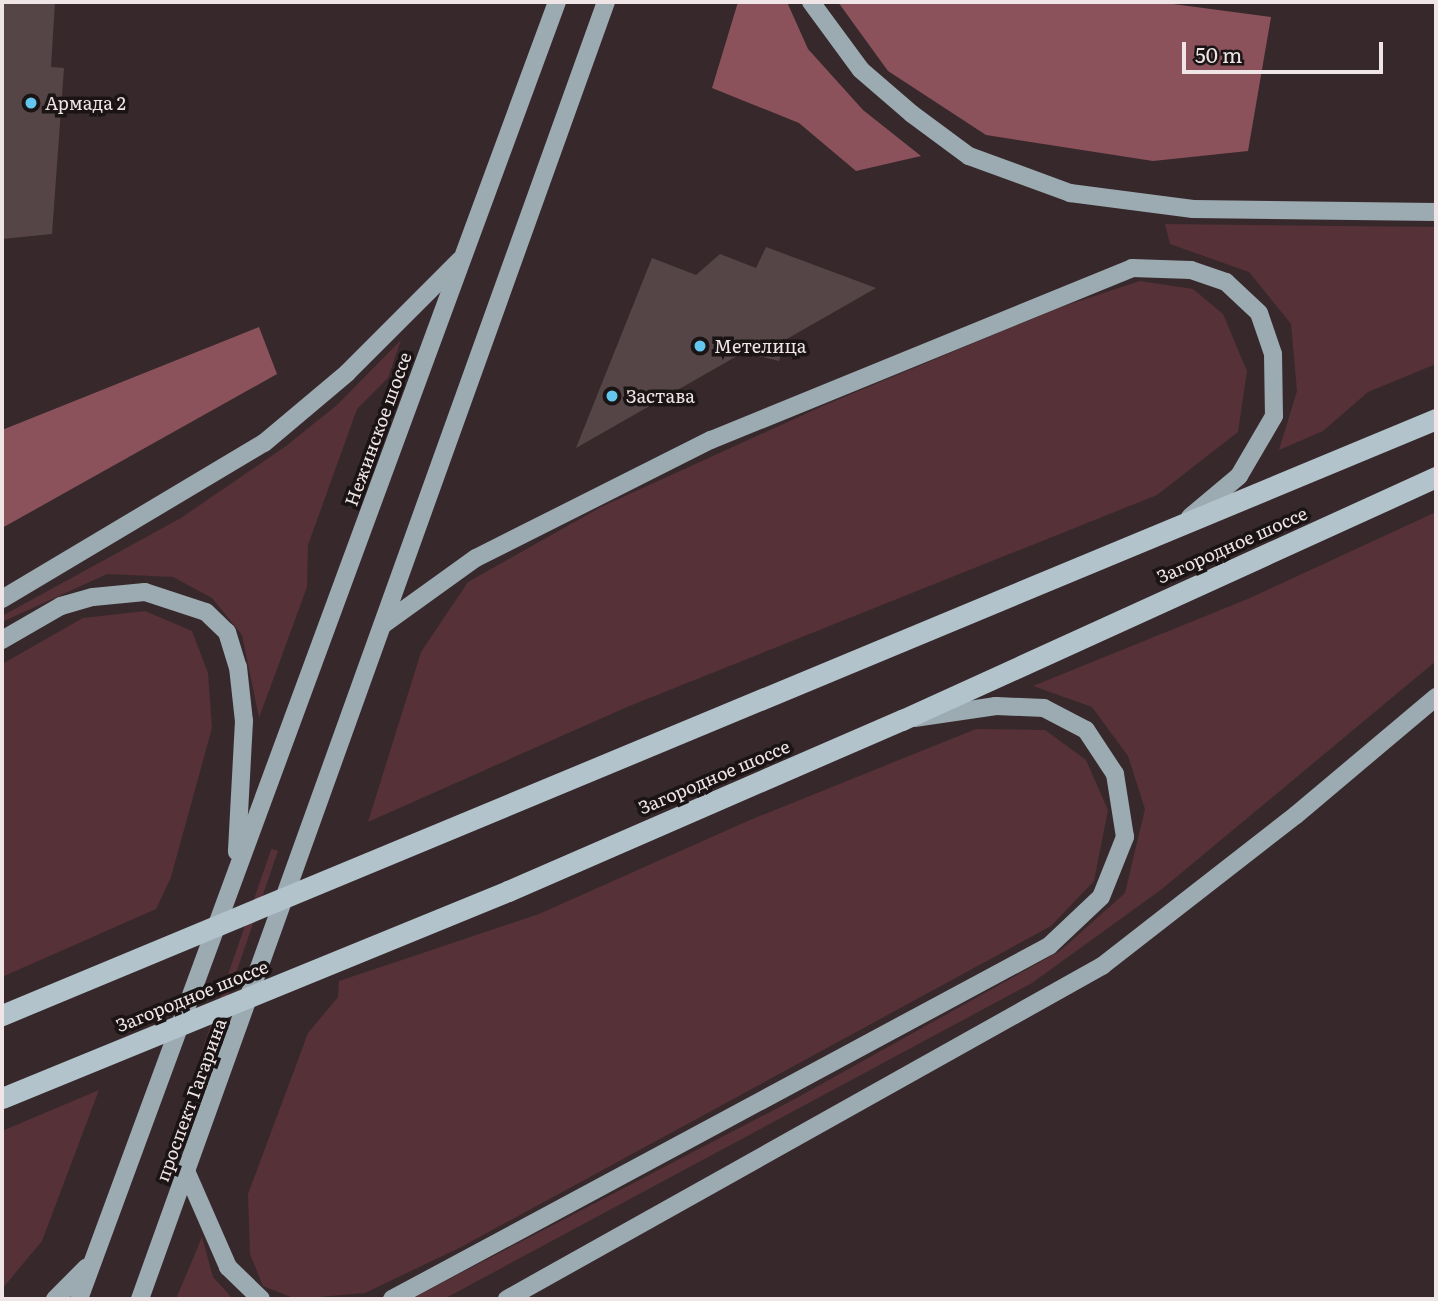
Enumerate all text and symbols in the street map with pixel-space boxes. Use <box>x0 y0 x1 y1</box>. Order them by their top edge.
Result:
scale bar <box>1186 28 1387 72</box>
text: 50 m <box>1195 38 1242 69</box>
place label: Армада 2 <box>45 92 126 114</box>
marker: Армада 2 <box>23 95 39 111</box>
place label: Метелица <box>714 335 807 357</box>
marker: Метелица <box>692 338 708 354</box>
street label: Нежинское шоссе <box>340 349 416 509</box>
place label: Застава <box>626 385 695 407</box>
marker: Застава <box>604 388 620 404</box>
street label: Загородное шоссе <box>1154 502 1310 588</box>
street label: Загородное шоссе <box>635 735 793 819</box>
street label: Загородное шоссе <box>113 956 271 1036</box>
street label: проспект Гагарина <box>151 1015 231 1185</box>

